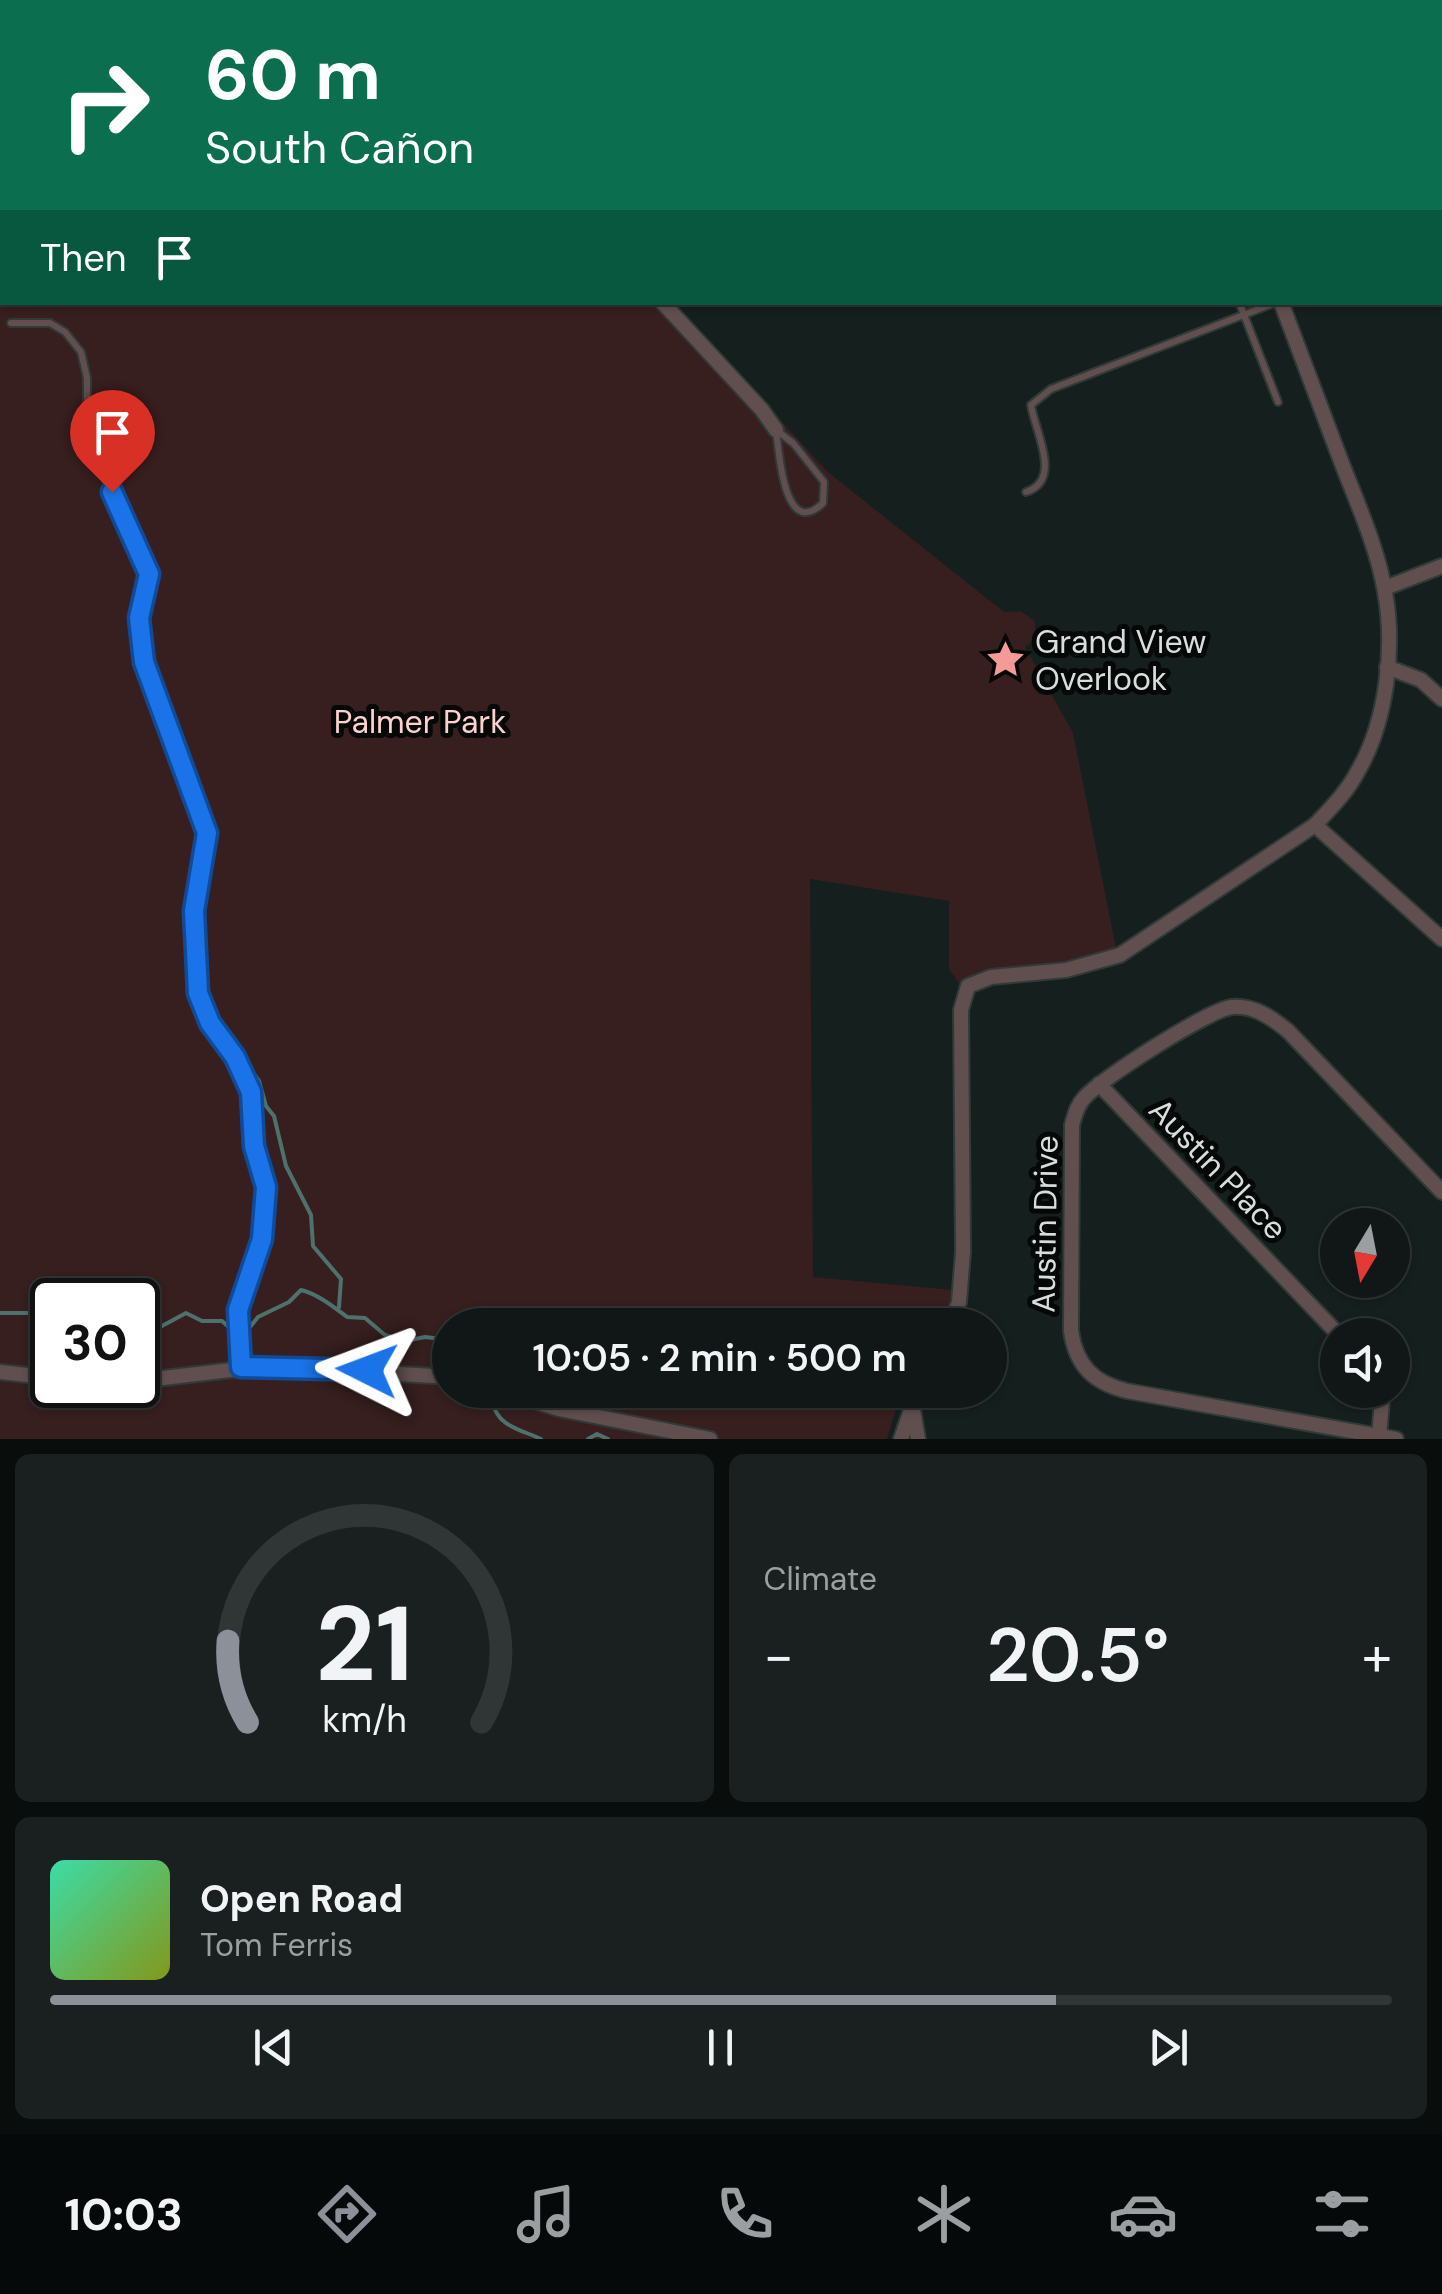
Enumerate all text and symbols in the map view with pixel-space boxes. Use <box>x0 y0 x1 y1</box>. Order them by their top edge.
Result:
text: 60 m <box>205 30 381 121</box>
icon: right <box>40 40 170 170</box>
text: South Cañon <box>205 118 474 177</box>
icon: arrive <box>147 230 202 285</box>
text: Then <box>40 233 127 283</box>
pin <box>70 390 155 493</box>
icon: arrive <box>85 405 140 460</box>
place label: Grand View Overlook <box>1035 621 1207 700</box>
place icon: Grand View Overlook <box>984 639 1026 681</box>
park label: Palmer Park <box>334 701 506 743</box>
street label: Austin Place <box>1140 1089 1296 1249</box>
street label: Austin Drive <box>1022 1135 1068 1313</box>
north arrow <box>1320 1208 1410 1298</box>
map controls <box>1320 1208 1410 1408</box>
speed limit sign: 30 <box>30 1278 160 1408</box>
position arrow <box>315 1318 419 1422</box>
button: sound <box>1320 1318 1410 1408</box>
text: 10:05 · 2 min · 500 m <box>532 1333 907 1383</box>
text: Climate <box>764 1558 877 1600</box>
text: 21 <box>315 1577 413 1712</box>
text: 20.5° <box>986 1607 1169 1704</box>
text: − <box>764 1620 794 1692</box>
text: + <box>1362 1620 1392 1692</box>
text: km/h <box>322 1697 406 1743</box>
text: Open Road <box>200 1874 403 1924</box>
text: Tom Ferris <box>200 1924 353 1966</box>
icon: previous <box>246 2020 301 2075</box>
icon: pause <box>693 2020 748 2075</box>
icon: next <box>1141 2020 1196 2075</box>
icon: directions <box>312 2179 382 2249</box>
icon: music <box>511 2179 581 2249</box>
icon: phone <box>710 2179 780 2249</box>
icon: climate <box>909 2179 979 2249</box>
icon: car <box>1108 2179 1178 2249</box>
icon: filters <box>1307 2179 1377 2249</box>
text: 10:03 <box>65 2185 183 2244</box>

